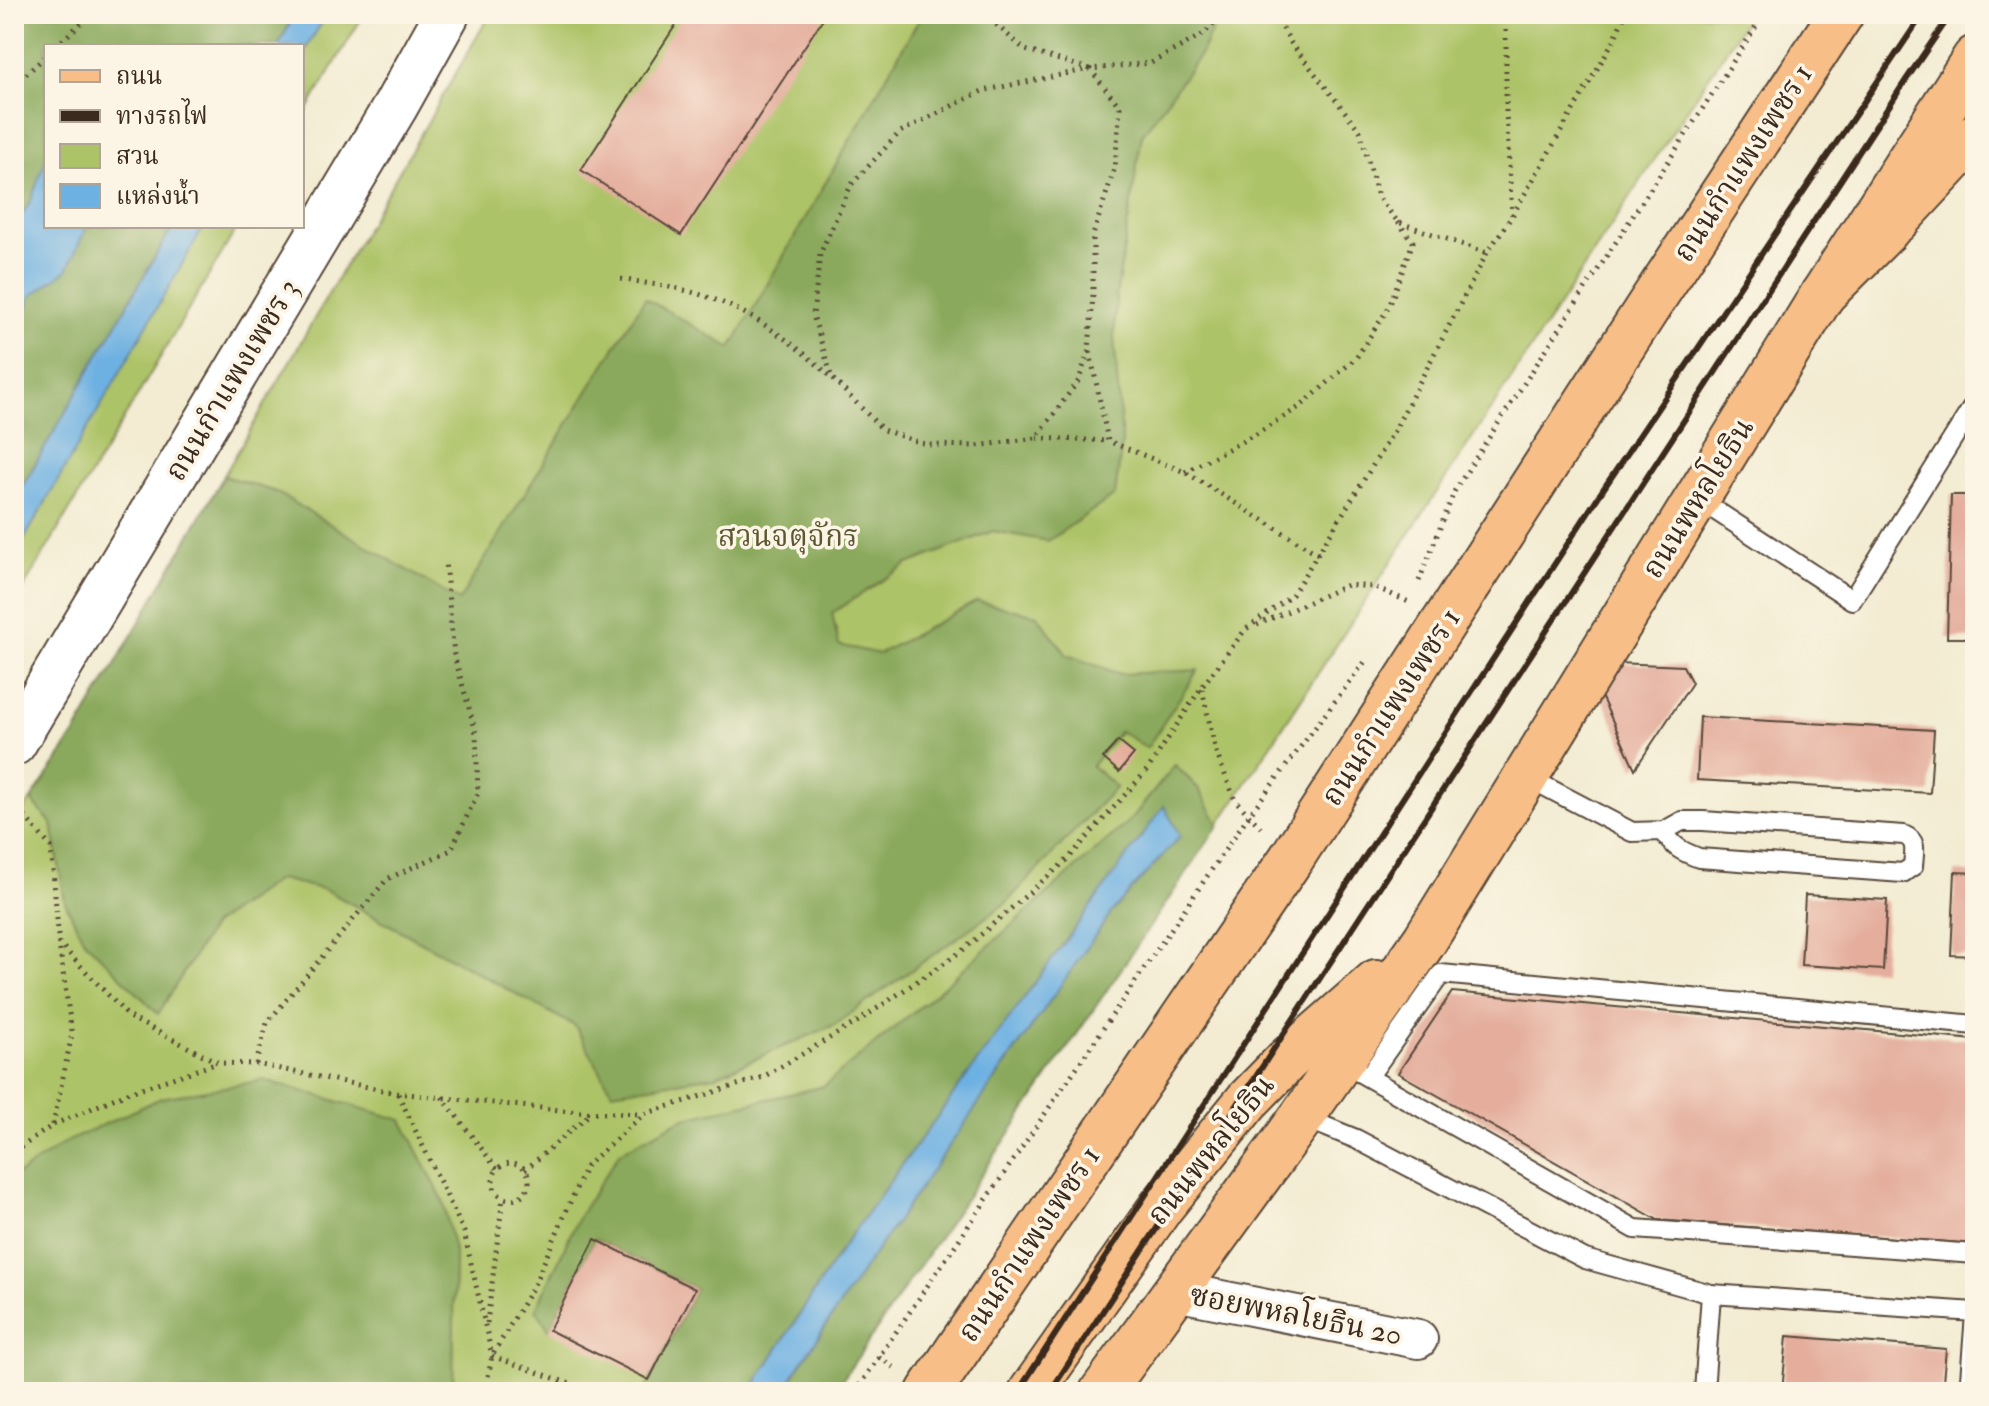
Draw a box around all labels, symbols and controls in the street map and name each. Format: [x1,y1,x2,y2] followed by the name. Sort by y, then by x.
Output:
[44,44,304,228] legend
[1665,57,1821,269] street label: ถนนกำแพงเพชร 1
[116,61,162,92] text: ถนน
[116,98,208,132] text: ทางรถไฟ
[116,141,159,172] text: สวน
[116,178,200,212] text: แหล่งน้ำ
[157,272,307,488] street label: ถนนกำแพงเพชร 3
[1631,409,1762,585] street label: ถนนพหลโยธิน
[718,518,858,555] park label: สวนจตุจักร
[1313,601,1469,813] street label: ถนนกำแพงเพชร 1
[1137,1066,1283,1233] street label: ถนนพหลโยธิน
[950,1139,1108,1349] street label: ถนนกำแพงเพชร 1
[1187,1273,1406,1354] street label: ซอยพหลโยธิน 20

